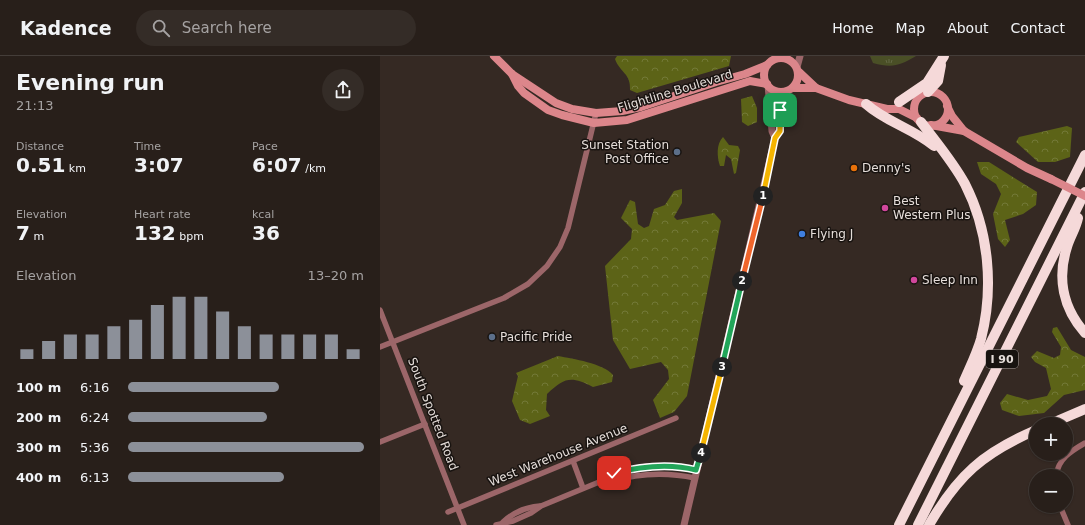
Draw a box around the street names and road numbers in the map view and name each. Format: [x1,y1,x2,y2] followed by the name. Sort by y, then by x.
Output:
[616,67,734,115] street label: Flightline Boulevard
[986,350,1018,368] road number: I 90
[405,356,461,472] street label: South Spotted Road
[487,421,629,489] street label: West Warehouse Avenue

